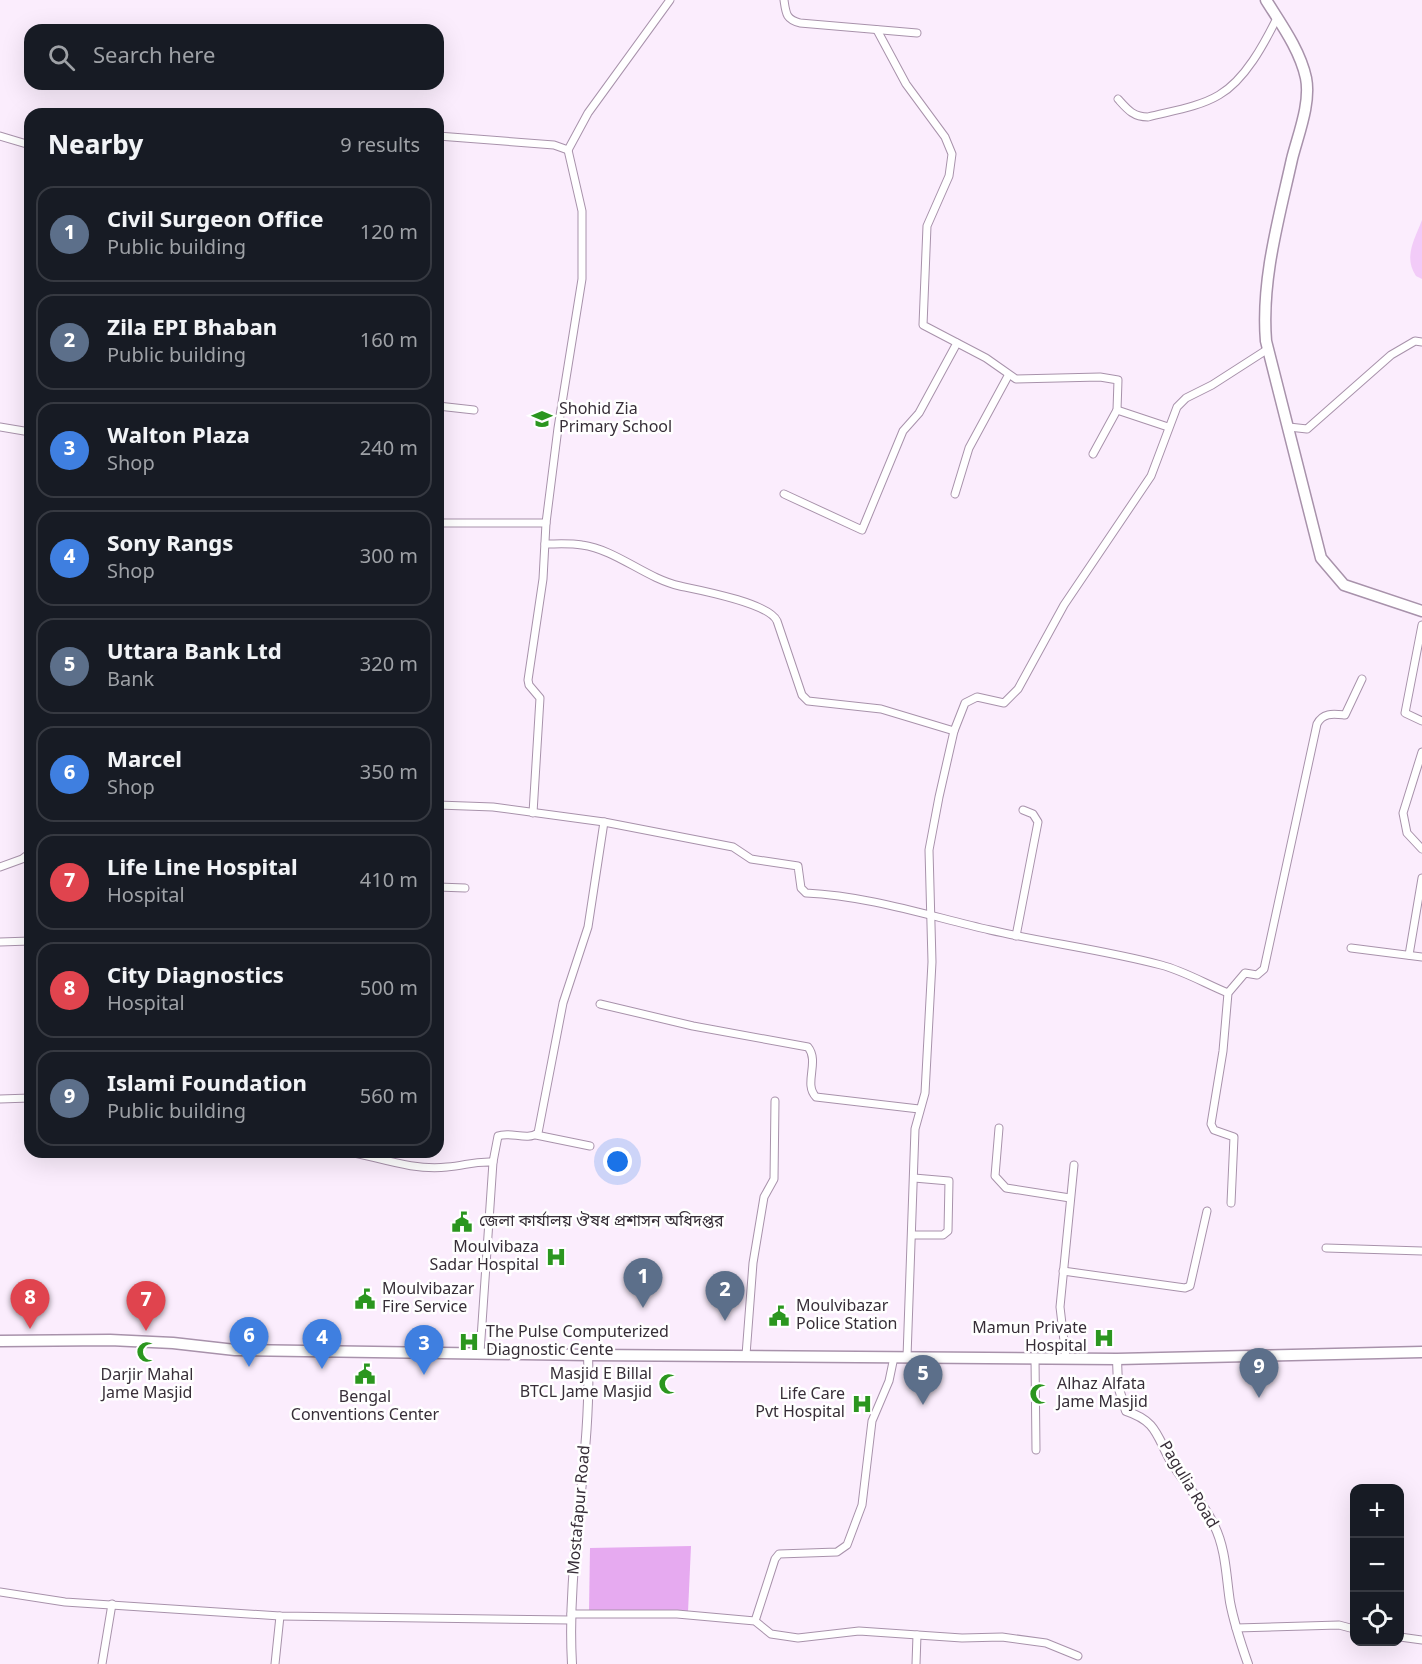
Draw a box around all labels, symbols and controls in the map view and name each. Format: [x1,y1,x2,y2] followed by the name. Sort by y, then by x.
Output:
[24,24,444,90] search box
[45,41,78,74] icon: search
[93,43,215,72] text: Search here
[48,130,143,165] text: Nearby
[340,134,420,160] text: 9 results
[107,207,323,236] text: Civil Surgeon Office
[64,221,75,247] text: 1
[360,221,418,247] text: 120 m
[107,236,246,262] text: Public building
[107,315,277,344] text: Zila EPI Bhaban
[64,329,75,355] text: 2
[360,329,418,355] text: 160 m
[107,344,246,370] text: Public building
[559,399,672,439] place label: Shohid Zia Primary School
[530,407,554,431] school or university icon: Shohid Zia Primary School
[107,423,250,452] text: Walton Plaza
[64,437,75,463] text: 3
[360,437,418,463] text: 240 m
[107,452,155,478] text: Shop
[107,531,233,560] text: Sony Rangs
[64,545,75,571] text: 4
[360,545,418,571] text: 300 m
[107,560,155,586] text: Shop
[107,639,282,668] text: Uttara Bank Ltd
[64,653,75,679] text: 5
[360,653,418,679] text: 320 m
[107,668,154,694] text: Bank
[107,747,182,776] text: Marcel
[64,761,75,787] text: 6
[360,761,418,787] text: 350 m
[107,776,155,802] text: Shop
[107,855,298,884] text: Life Line Hospital
[64,869,75,895] text: 7
[360,869,418,895] text: 410 m
[107,884,185,910] text: Hospital
[107,963,284,992] text: City Diagnostics
[64,977,75,1003] text: 8
[360,977,418,1003] text: 500 m
[107,992,185,1018] text: Hospital
[107,1071,307,1100] text: Islami Foundation
[64,1085,75,1111] text: 9
[360,1085,418,1111] text: 560 m
[107,1100,246,1126] text: Public building
[603,1147,632,1176] your location
[450,1210,474,1234] public building icon: জেলা কার্যালয় ঔষধ প্রশাসন অধিদপ্তর
[479,1211,724,1233] place label: জেলা কার্যালয় ঔষধ প্রশাসন অধিদপ্তর
[430,1237,539,1277] place label: Moulvibaza Sadar Hospital
[544,1245,568,1269] hospital icon: Moulvibaza Sadar Hospital
[624,1258,662,1308] pin: 1
[706,1272,744,1321] pin: 2
[382,1279,475,1319] place label: Moulvibazar Fire Service
[10,1280,50,1329] pin: 8
[126,1282,166,1331] pin: 7
[353,1287,377,1311] public building icon: Moulvibazar Fire Service
[796,1296,898,1336] place label: Moulvibazar Police Station
[767,1304,791,1328] public building icon: Moulvibazar Police Station
[230,1318,268,1367] pin: 6
[972,1318,1087,1358] place label: Mamun Private Hospital
[302,1320,342,1369] pin: 4
[486,1322,669,1362] place label: The Pulse Computerized Diagnostic Cente
[404,1326,444,1375] pin: 3
[1092,1326,1116,1350] hospital icon: Mamun Private Hospital
[457,1330,481,1354] hospital icon: The Pulse Computerized Diagnostic Cente
[135,1340,159,1364] mosque icon: Darjir Mahal Jame Masjid
[1240,1348,1278,1398] pin: 9
[904,1356,942,1405] pin: 5
[353,1362,377,1386] public building icon: Bengal Conventions Center
[520,1364,652,1404] place label: Masjid E Billal BTCL Jame Masjid
[100,1365,193,1405] place label: Darjir Mahal Jame Masjid
[657,1372,681,1396] mosque icon: Masjid E Billal BTCL Jame Masjid
[1055,1374,1148,1414] place label: Alhaz Alfata Jame Masjid
[1028,1382,1052,1406] mosque icon: Alhaz Alfata Jame Masjid
[755,1384,845,1424] place label: Life Care Pvt Hospital
[291,1387,440,1427] place label: Bengal Conventions Center
[850,1392,874,1416] hospital icon: Life Care Pvt Hospital
[1153,1437,1223,1533] street label: Pagulia Road
[563,1444,597,1576] street label: Mostafapur Road
[1350,1484,1404,1646] map controls
[1350,1484,1404,1538] button: +
[1350,1538,1404,1592] button: −
[1350,1592,1404,1646] button: locate

